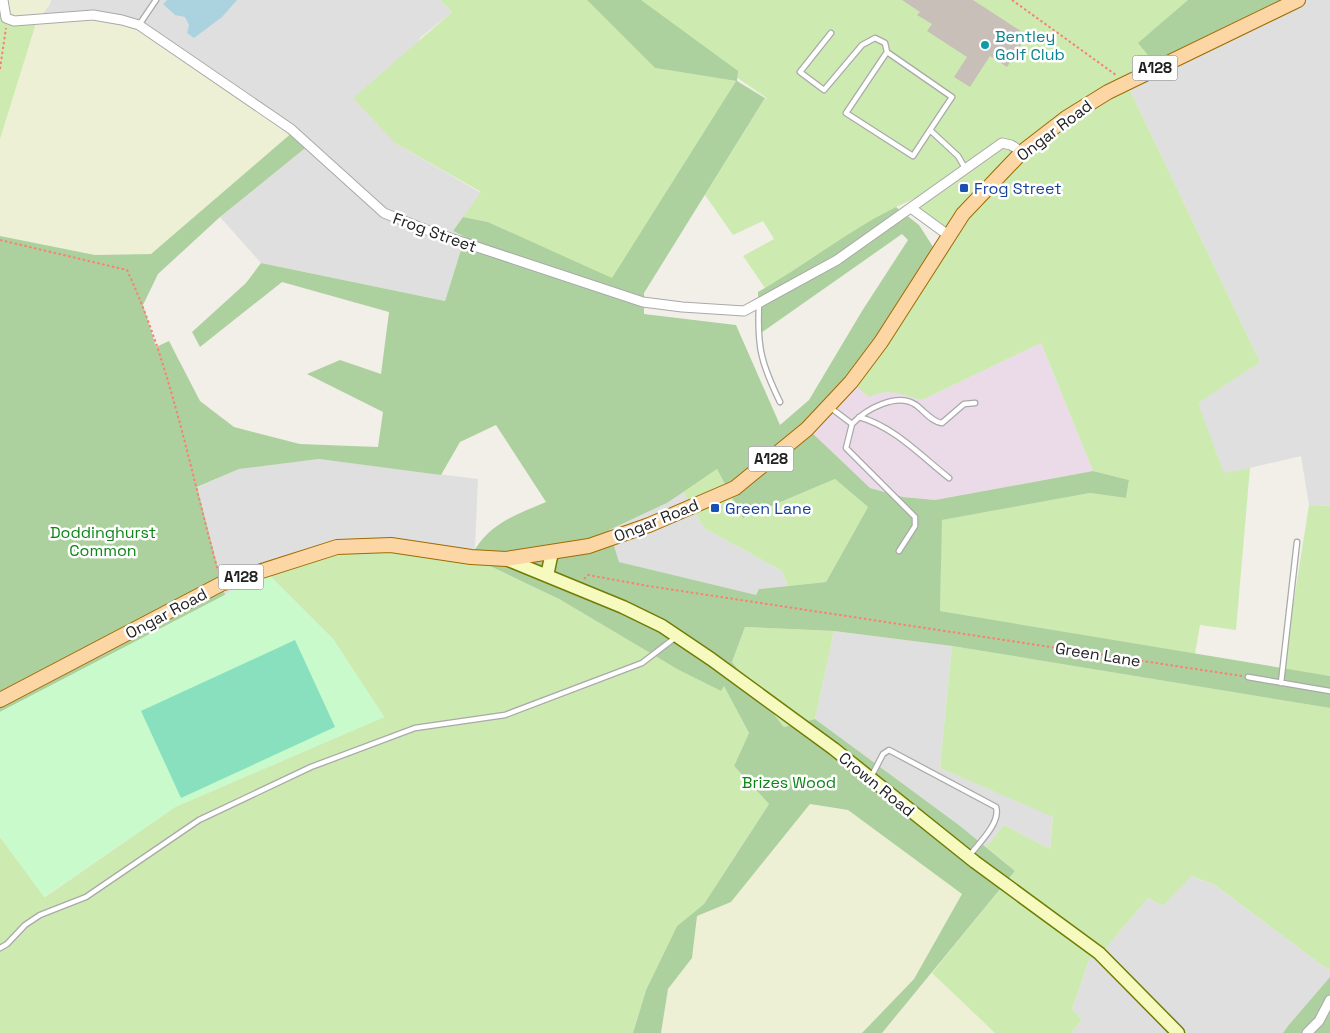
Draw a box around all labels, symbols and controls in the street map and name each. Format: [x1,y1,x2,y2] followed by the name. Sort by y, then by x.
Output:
[995,26,1065,65] place label: Bentley Golf Club
[979,39,991,51] marker: Bentley Golf Club
[1132,56,1178,80] road number: A128
[1012,95,1096,166] street label: Ongar Road
[974,178,1062,199] place label: Frog Street
[958,182,970,194] marker: Frog Street
[390,208,480,257] street label: Frog Street
[748,446,794,472] road number: A128
[611,494,702,547] street label: Ongar Road
[725,498,811,519] place label: Green Lane
[709,502,721,514] marker: Green Lane
[50,522,156,561] park label: Doddinghurst Common
[218,564,264,590] road number: A128
[122,583,211,644] street label: Ongar Road
[1054,637,1142,672] street label: Green Lane
[834,747,919,821] street label: Crown Road
[742,772,836,793] park label: Brizes Wood

